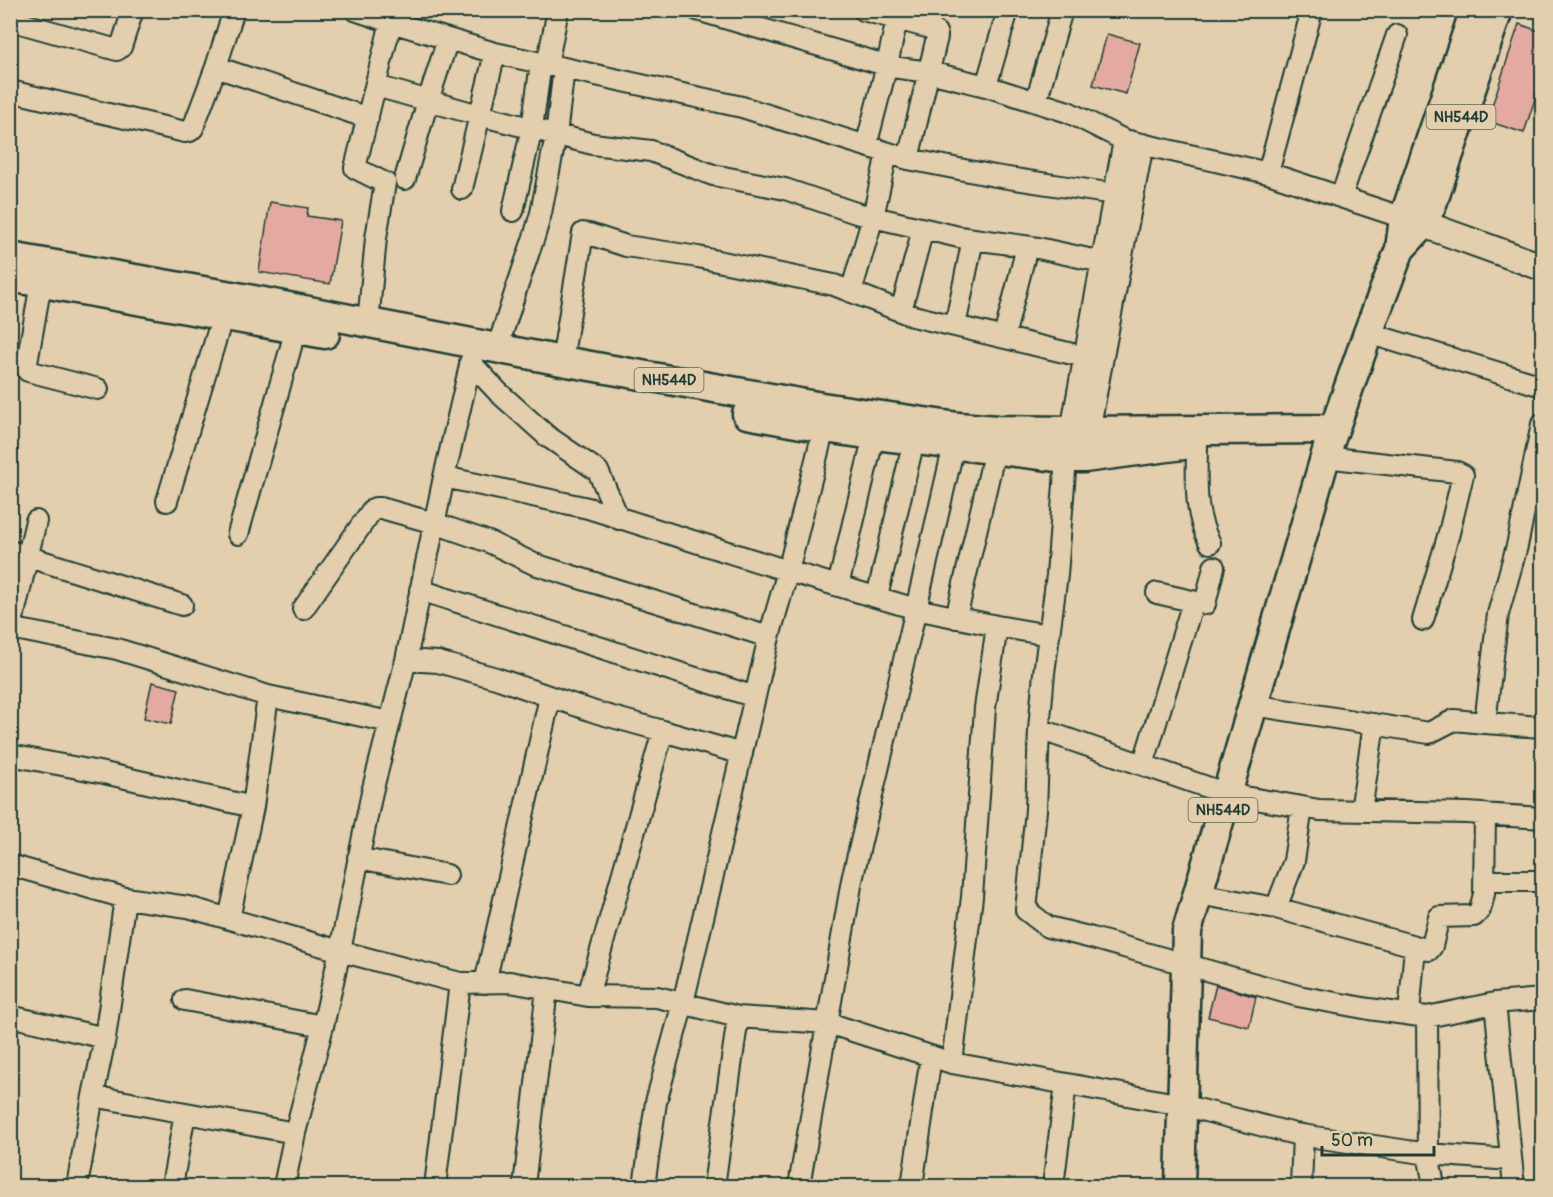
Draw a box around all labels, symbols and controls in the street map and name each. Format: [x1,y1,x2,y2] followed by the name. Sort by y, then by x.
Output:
[1426,105,1496,129] road number: NH544D
[634,368,704,392] road number: NH544D
[1188,798,1258,822] road number: NH544D
[1322,1119,1434,1157] scale bar
[1331,1129,1373,1152] text: 50 m

